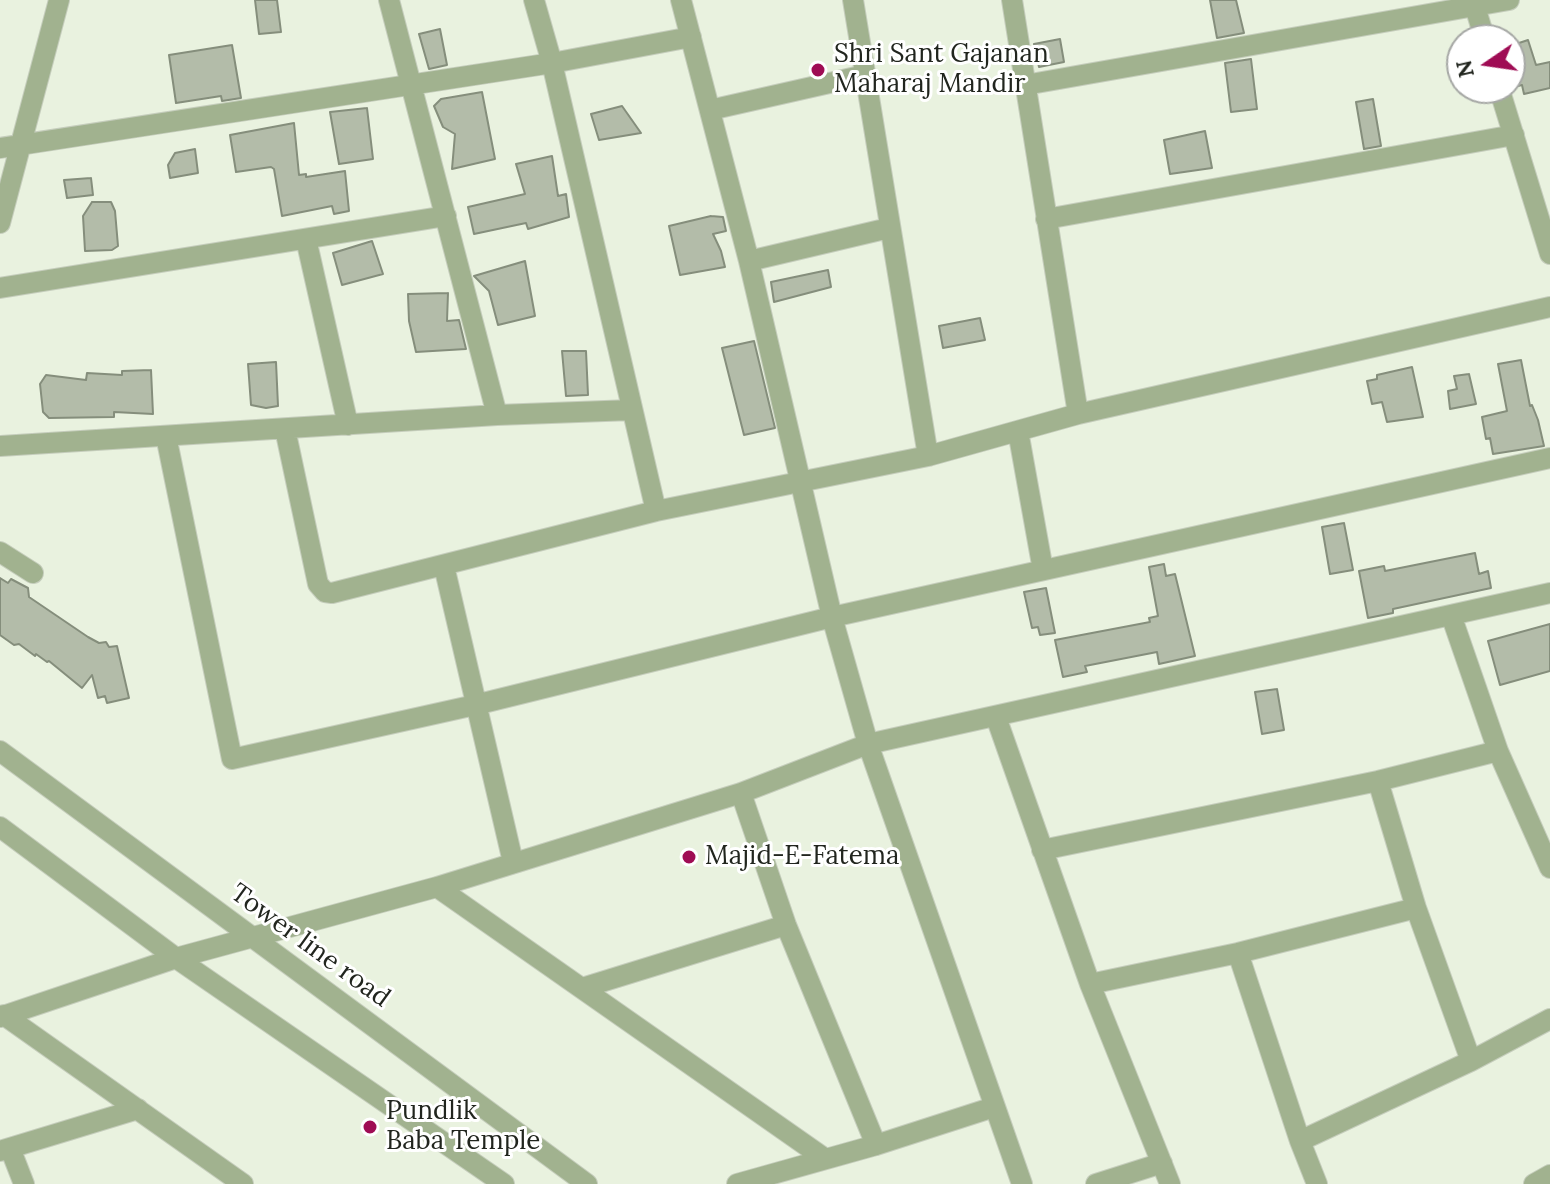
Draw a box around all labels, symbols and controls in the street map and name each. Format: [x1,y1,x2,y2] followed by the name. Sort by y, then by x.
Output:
[1446,24,1526,104] north arrow
[834,39,1049,100] place label: Shri Sant Gajanan Maharaj Mandir
[1449,58,1480,80] text: N
[809,61,827,79] marker: Shri Sant Gajanan Maharaj Mandir
[705,841,899,873] place label: Majid-E-Fatema
[680,848,698,866] marker: Majid-E-Fatema
[224,878,396,1014] street label: Tower line road
[386,1096,540,1158] place label: Pundlik Baba Temple
[361,1118,379,1136] marker: Pundlik Baba Temple

